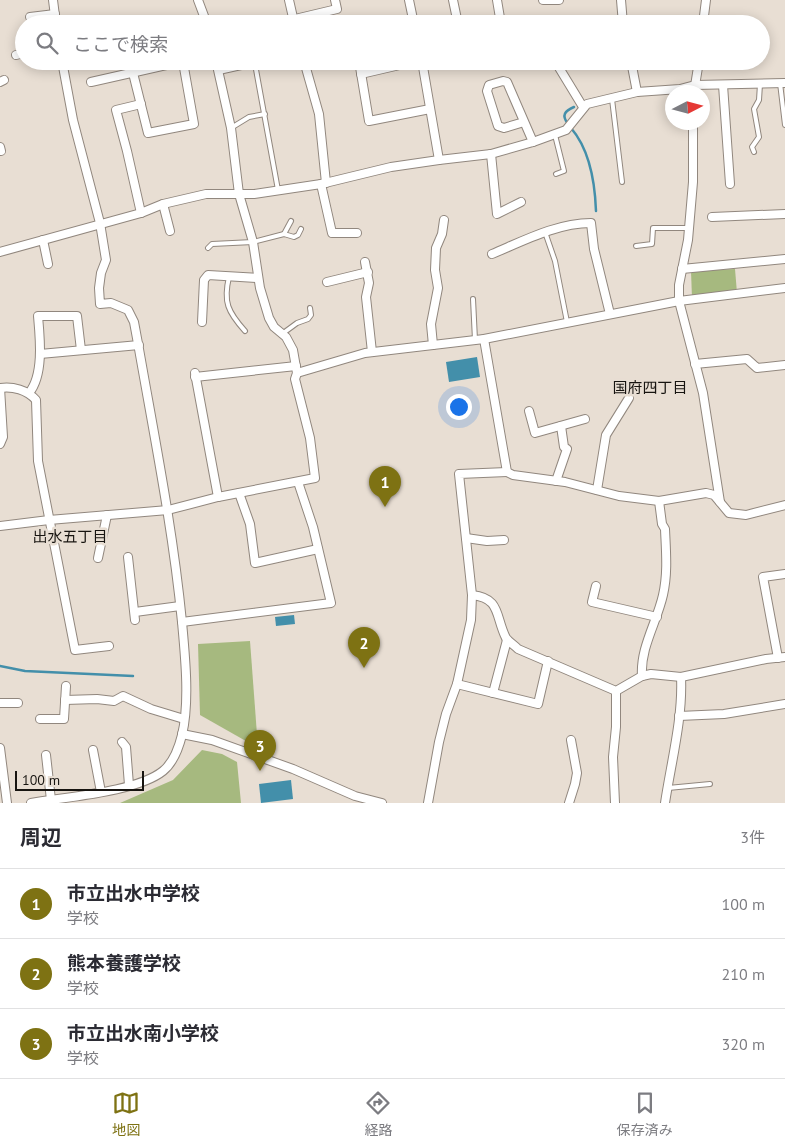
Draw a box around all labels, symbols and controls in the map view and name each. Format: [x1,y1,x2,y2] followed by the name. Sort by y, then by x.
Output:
[15,15,770,70] search box
[33,29,61,57] icon: search
[73,32,168,56] text: ここで検索
[665,85,710,130] north arrow
[612,378,688,397] district label: 国府四丁目
[446,394,472,420] your location
[369,466,401,507] pin: 1
[32,527,108,546] district label: 出水五丁目
[348,627,380,668] pin: 2
[244,730,276,771] pin: 3
[15,768,144,791] scale bar
[22,771,60,789] text: 100 m
[20,824,62,851] text: 周辺
[740,827,765,847] text: 3件
[67,881,200,905] text: 市立出水中学校
[31,894,41,914] text: 1
[722,894,765,914] text: 100 m
[67,908,99,928] text: 学校
[67,951,181,975] text: 熊本養護学校
[31,964,41,984] text: 2
[722,964,765,984] text: 210 m
[67,978,99,998] text: 学校
[67,1021,219,1045] text: 市立出水南小学校
[31,1034,41,1054] text: 3
[722,1034,765,1054] text: 320 m
[67,1048,99,1068] text: 学校
[112,1089,140,1139] tab: 地図
[364,1089,392,1139] tab: 経路
[617,1089,673,1139] tab: 保存済み

